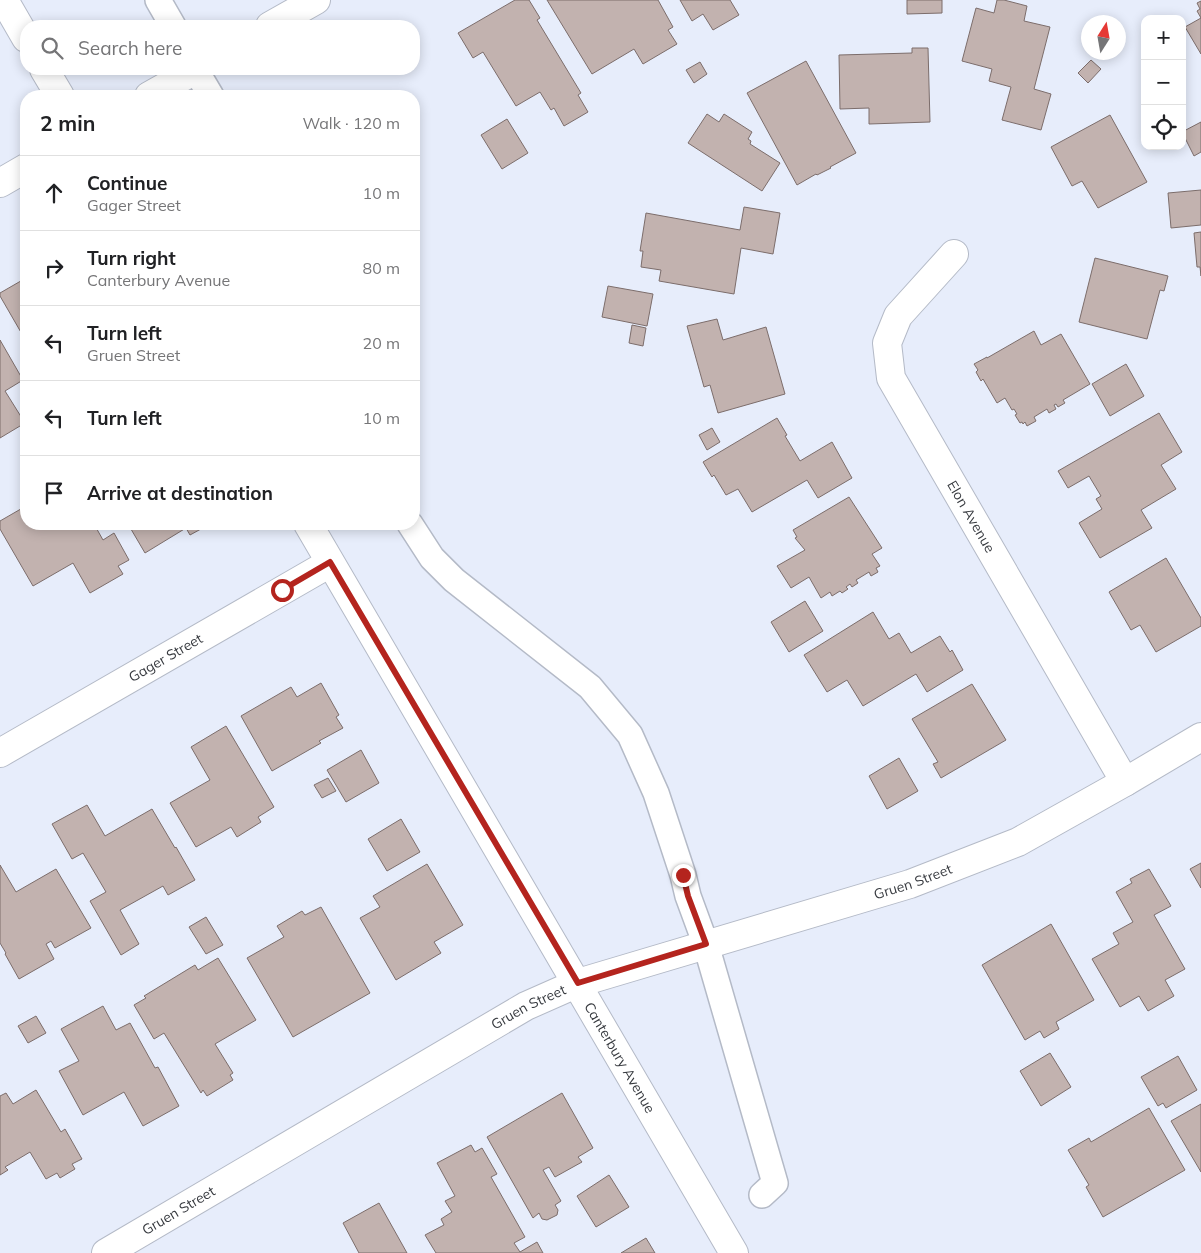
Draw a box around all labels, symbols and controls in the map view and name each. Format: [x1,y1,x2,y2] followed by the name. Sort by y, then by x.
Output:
[1081,15,1126,60] north arrow
[1141,15,1186,150] map controls
[1141,15,1186,60] button: +
[20,20,420,75] search box
[38,34,66,62] icon: search
[78,36,182,60] text: Search here
[1141,60,1186,105] button: −
[1141,105,1186,150] button: locate
[40,110,95,136] text: 2 min
[302,113,400,133] text: Walk · 120 m
[87,171,167,195] text: Continue
[40,179,68,207] icon: ahead
[363,183,400,203] text: 10 m
[87,195,181,215] text: Gager Street
[87,246,176,270] text: Turn right
[40,254,68,282] icon: right
[363,258,400,278] text: 80 m
[87,270,230,290] text: Canterbury Avenue
[87,321,162,345] text: Turn left
[40,329,68,357] icon: left
[363,333,400,353] text: 20 m
[87,345,180,365] text: Gruen Street
[40,404,68,432] icon: left
[87,406,162,430] text: Turn left
[363,408,400,428] text: 10 m
[943,477,999,556] street label: Elon Avenue
[40,479,68,507] icon: arrive
[87,481,273,505] text: Arrive at destination
[271,579,294,602] route start
[125,629,206,686] street label: Gager Street
[872,860,955,903] street label: Gruen Street
[672,864,695,887] route end
[488,981,569,1034] street label: Gruen Street
[580,999,659,1116] street label: Canterbury Avenue
[139,1182,218,1239] street label: Gruen Street

